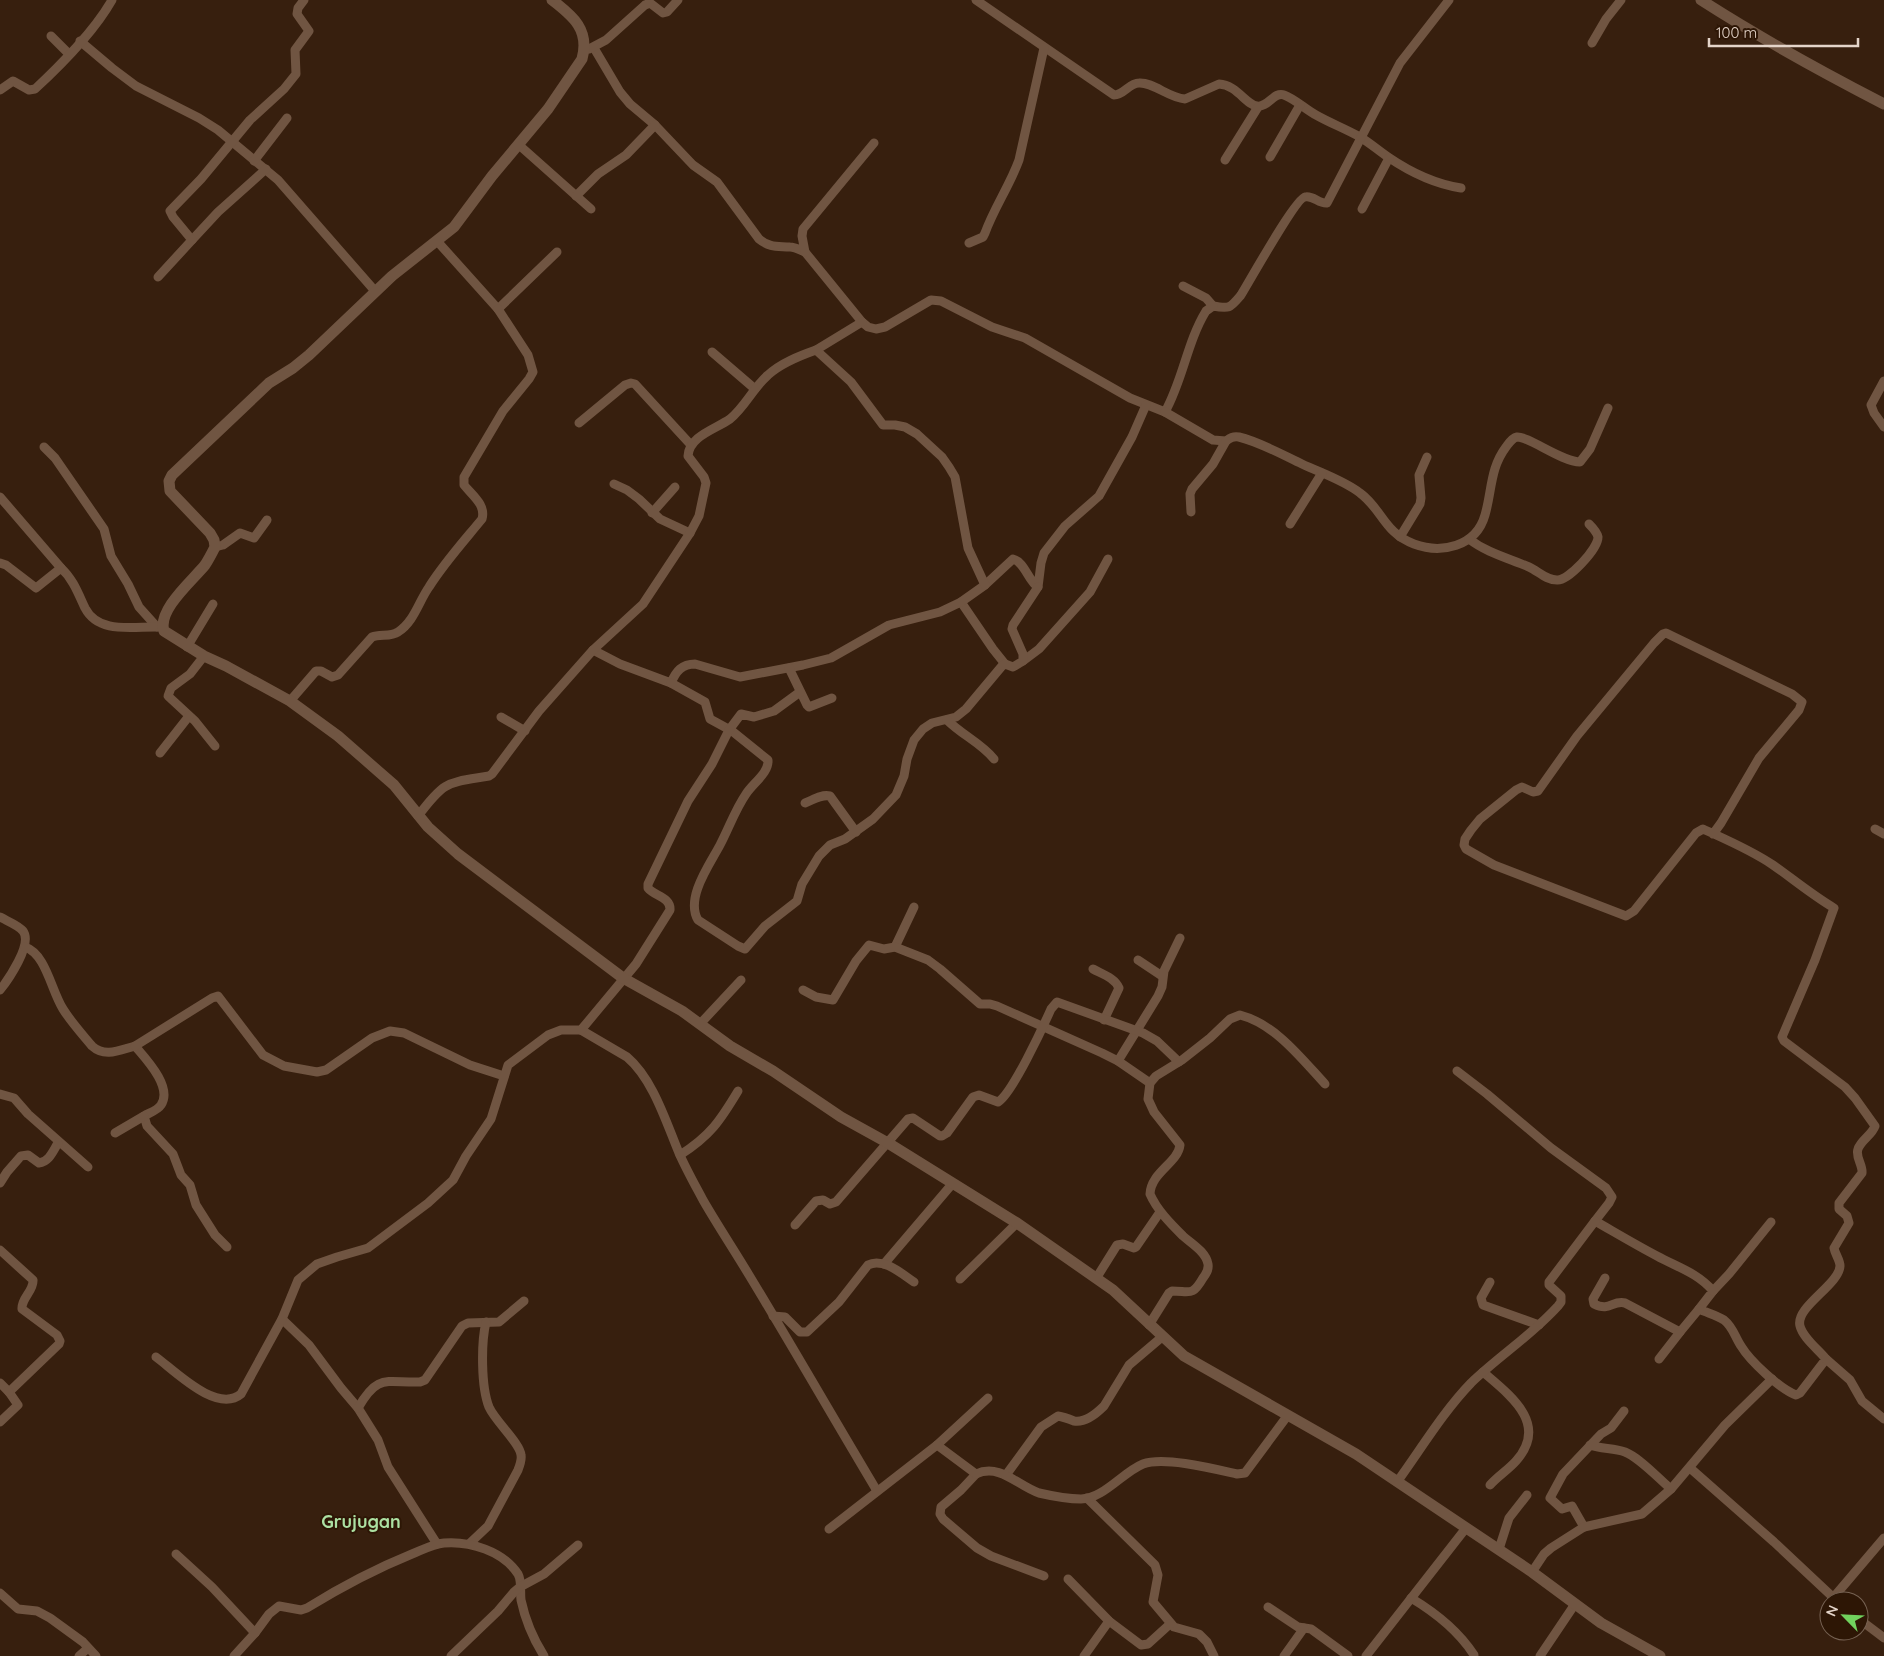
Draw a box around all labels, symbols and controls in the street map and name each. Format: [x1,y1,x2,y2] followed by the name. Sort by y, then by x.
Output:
[1709,15,1858,47] scale bar
[1716,23,1757,42] text: 100 m
[321,1510,401,1533] district label: Grujugan
[1819,1591,1869,1641] north arrow
[1822,1602,1842,1619] text: N

